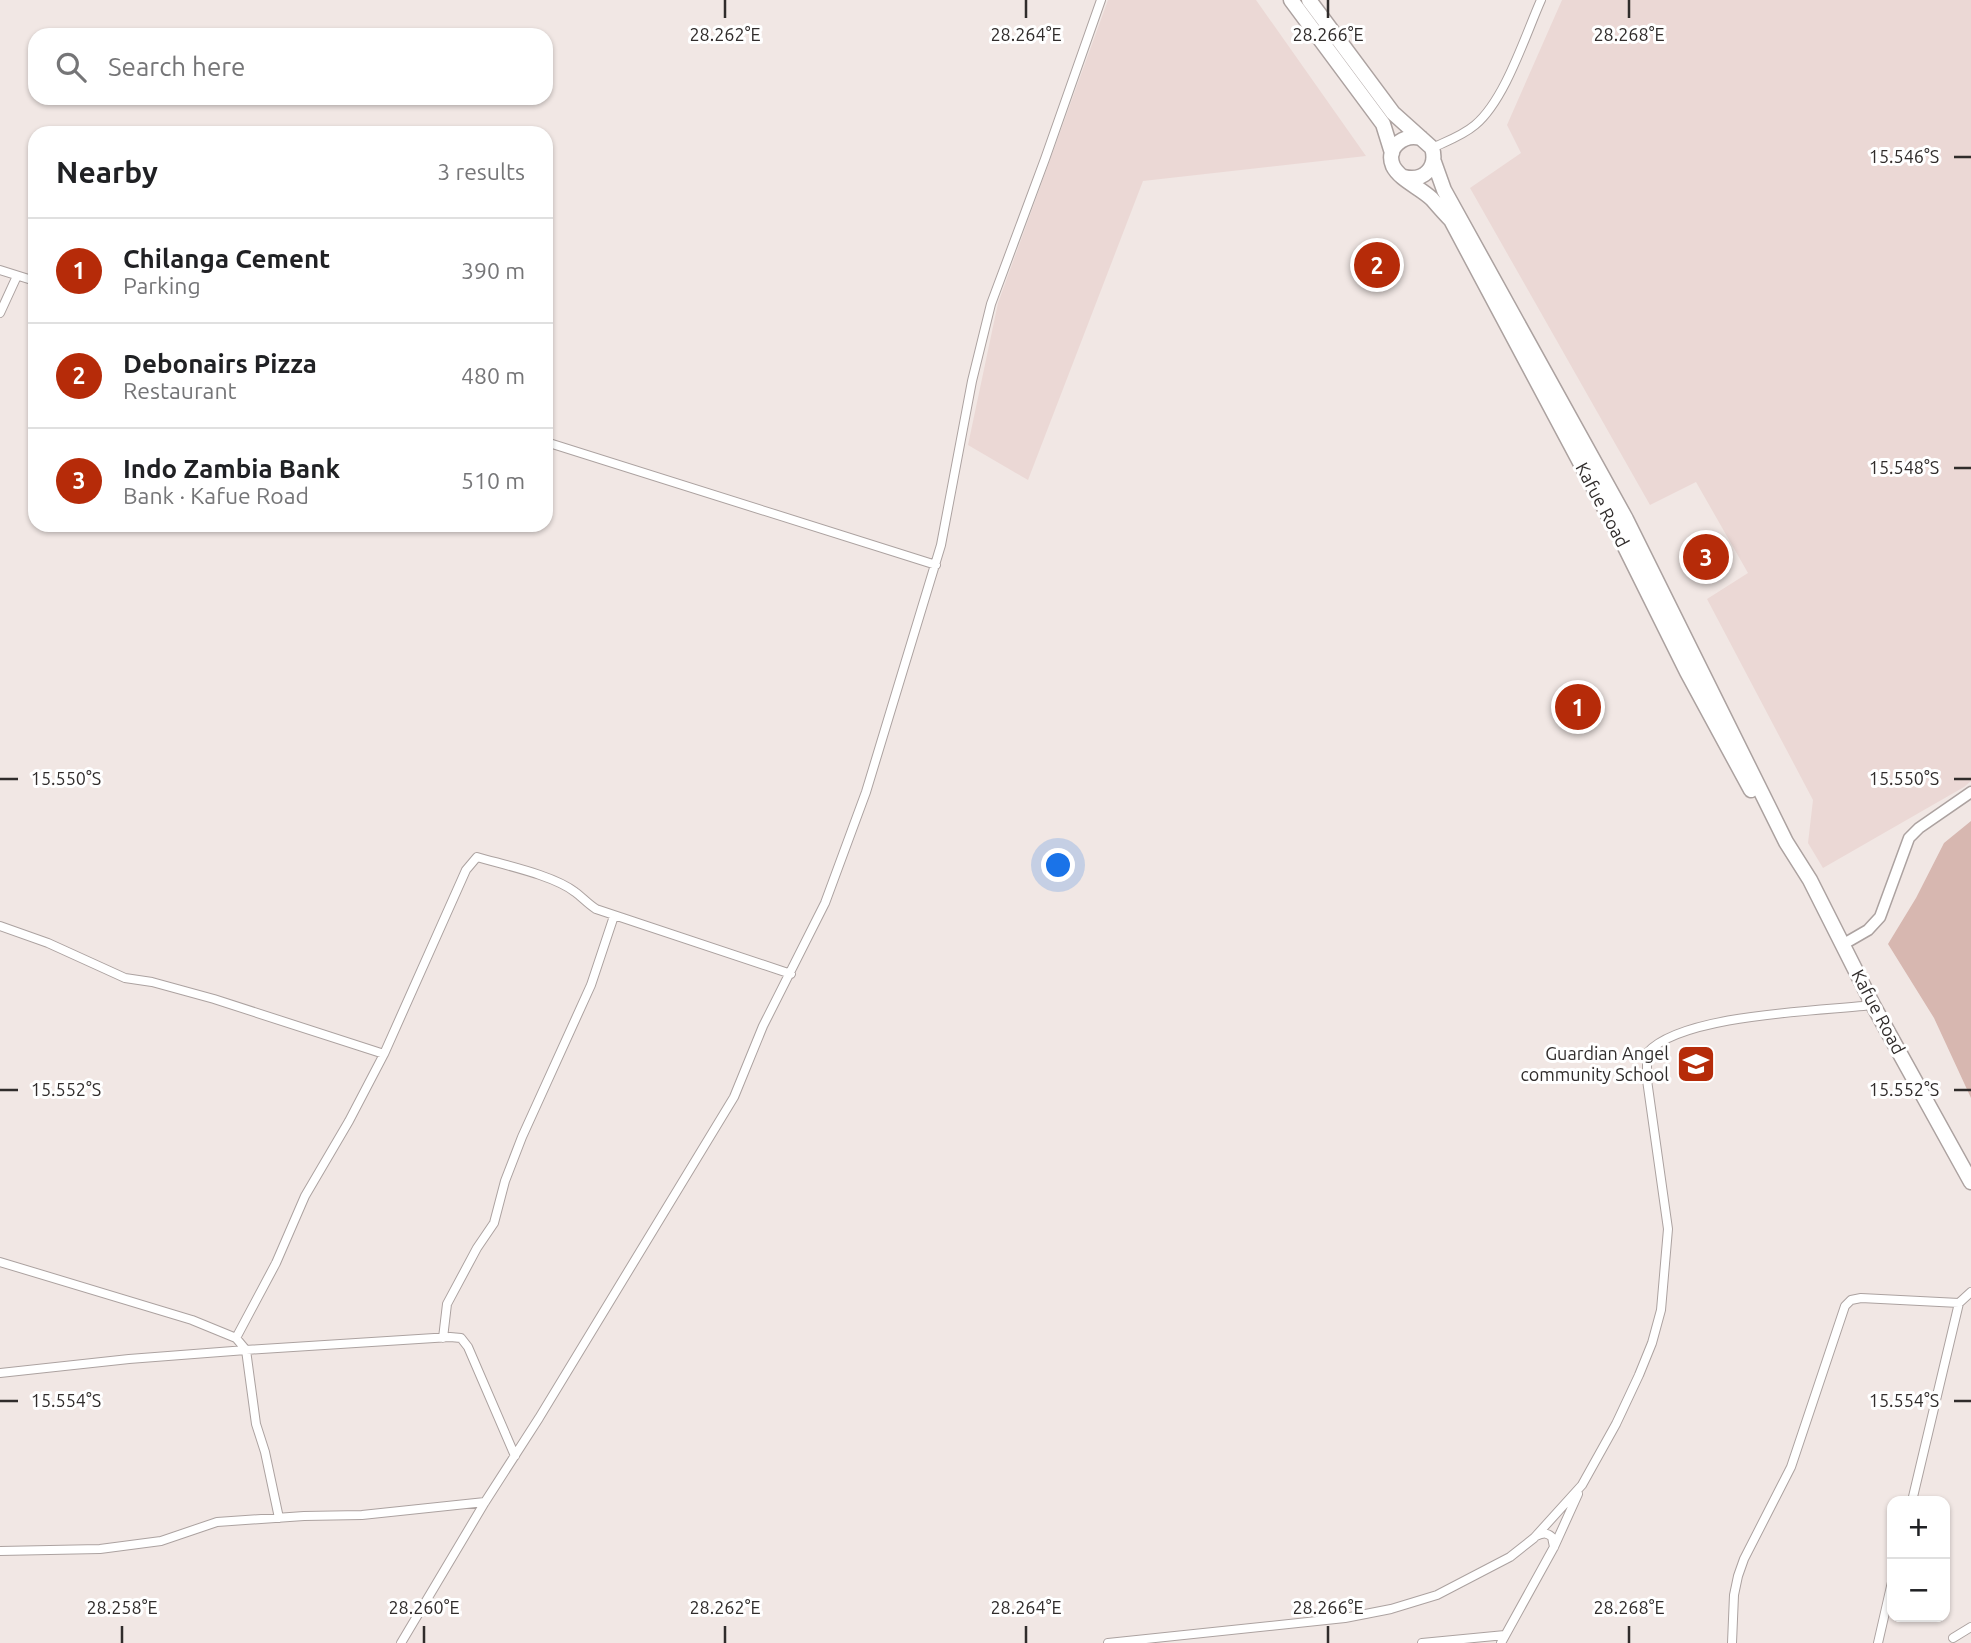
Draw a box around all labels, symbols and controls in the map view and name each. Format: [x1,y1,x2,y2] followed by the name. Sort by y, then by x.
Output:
[689,24,761,44] text: 28.262°E
[990,24,1062,44] text: 28.264°E
[1292,24,1364,44] text: 28.266°E
[1593,24,1665,44] text: 28.268°E
[28,28,553,105] search box
[52,48,90,86] icon: search
[108,52,245,81] text: Search here
[1869,146,1939,166] text: 15.546°S
[56,155,158,189] text: Nearby
[437,159,525,184] text: 3 results
[1354,239,1400,291] pin: 2
[123,244,330,273] text: Chilanga Cement
[73,258,85,283] text: 1
[461,258,525,283] text: 390 m
[123,273,201,298] text: Parking
[123,349,317,378] text: Debonairs Pizza
[73,363,85,388] text: 2
[461,363,525,388] text: 480 m
[123,378,237,403] text: Restaurant
[123,454,340,483] text: Indo Zambia Bank
[1869,457,1939,477] text: 15.548°S
[1572,459,1634,550] street label: Kafue Road
[73,468,85,493] text: 3
[461,468,525,493] text: 510 m
[123,483,309,508] text: Bank · Kafue Road
[1683,531,1729,583] pin: 3
[1555,681,1601,733] pin: 1
[31,768,101,788] text: 15.550°S
[1869,768,1939,788] text: 15.550°S
[1041,848,1075,882] your location
[1848,966,1910,1057] street label: Kafue Road
[1520,1043,1669,1084] place label: Guardian Angel community School
[1675,1043,1717,1085] school or university icon: Guardian Angel community School
[31,1079,101,1099] text: 15.552°S
[1869,1079,1939,1099] text: 15.552°S
[31,1390,101,1410] text: 15.554°S
[1869,1390,1939,1410] text: 15.554°S
[1887,1496,1950,1622] map controls
[1887,1496,1950,1559] button: +
[1887,1559,1950,1622] button: −
[86,1597,158,1617] text: 28.258°E
[388,1597,460,1617] text: 28.260°E
[689,1597,761,1617] text: 28.262°E
[990,1597,1062,1617] text: 28.264°E
[1292,1597,1364,1617] text: 28.266°E
[1593,1597,1665,1617] text: 28.268°E

